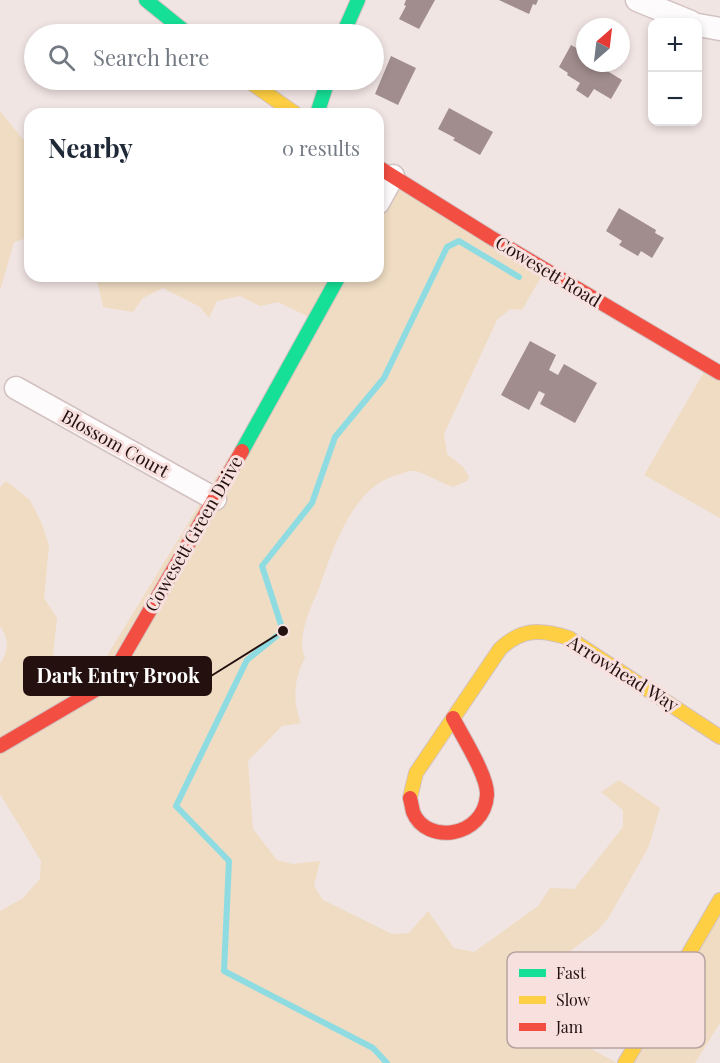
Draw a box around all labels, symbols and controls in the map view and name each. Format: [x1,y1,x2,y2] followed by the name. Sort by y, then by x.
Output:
[576,18,630,72] north arrow
[648,18,702,126] map controls
[648,18,702,72] button: +
[24,24,384,90] search box
[45,41,78,74] icon: search
[93,42,209,72] text: Search here
[648,72,702,126] button: −
[48,130,133,165] text: Nearby
[282,134,360,161] text: 0 results
[491,230,606,312] street label: Cowesett Road
[57,404,174,483] street label: Blossom Court
[139,451,248,616] street label: Cowesett Green Drive
[563,629,684,717] street label: Arrowhead Way
[24,657,211,695] callout: Dark Entry Brook
[36,661,200,688] text: Dark Entry Brook
[507,952,705,1048] legend
[556,962,586,983] text: Fast
[556,989,591,1010] text: Slow
[555,1016,583,1037] text: Jam

